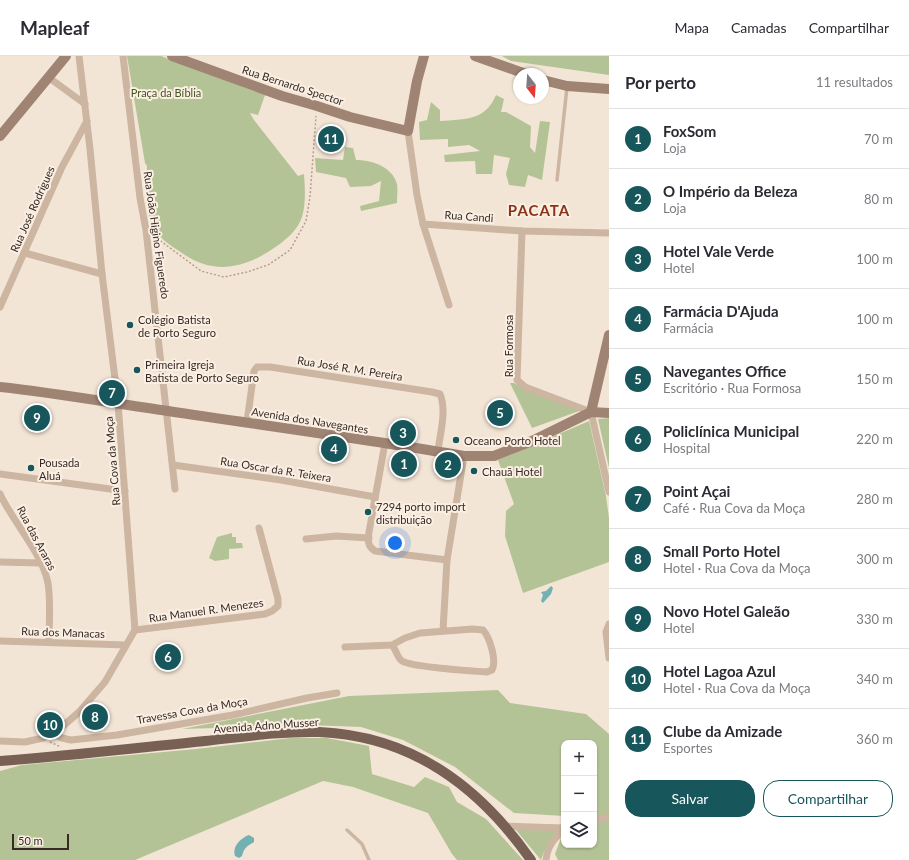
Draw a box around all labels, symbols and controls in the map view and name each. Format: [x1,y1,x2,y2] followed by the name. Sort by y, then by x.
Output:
[20,16,89,39] text: Mapleaf
[674,19,709,36] text: Mapa
[731,19,787,36] text: Camadas
[809,19,889,36] text: Compartilhar
[241,62,345,108] street label: Rua Bernardo Spector
[513,68,549,104] north arrow
[625,72,696,93] text: Por perto
[816,74,893,90] text: 11 resultados
[131,86,201,99] park label: Praça da Bíblia
[663,122,716,140] text: FoxSom
[318,124,344,154] pin: 11
[634,131,642,147] text: 1
[864,131,893,147] text: 70 m
[663,140,686,156] text: Loja
[7,164,57,254] street label: Rua José Rodrigues
[142,170,172,300] street label: Rua João Higino Figueredo
[663,182,798,200] text: O Império da Beleza
[634,191,642,207] text: 2
[864,191,893,207] text: 80 m
[663,200,686,216] text: Loja
[508,201,570,219] district label: PACATA
[444,208,494,224] street label: Rua Candi
[663,242,774,260] text: Hotel Vale Verde
[634,251,642,267] text: 3
[856,251,893,267] text: 100 m
[663,260,695,276] text: Hotel
[663,302,779,320] text: Farmácia D'Ajuda
[634,311,642,327] text: 4
[856,311,893,327] text: 100 m
[138,313,216,339] place label: Colégio Batista de Porto Seguro
[502,315,515,377] street label: Rua Formosa
[125,320,135,330] marker: Colégio Batista de Porto Seguro
[663,320,714,336] text: Farmácia
[296,353,404,383] street label: Rua José R. M. Pereira
[145,358,259,384] place label: Primeira Igreja Batista de Porto Seguro
[663,362,786,380] text: Navegantes Office
[132,365,142,375] marker: Primeira Igreja Batista de Porto Seguro
[634,371,642,387] text: 5
[856,371,893,387] text: 150 m
[99,378,125,408] pin: 7
[663,380,801,396] text: Escritório · Rua Formosa
[487,398,513,428] pin: 5
[24,403,50,433] pin: 9
[251,404,370,436] street label: Avenida dos Navegantes
[102,416,122,506] street label: Rua Cova da Moça
[390,418,416,448] pin: 3
[663,422,799,440] text: Policlínica Municipal
[634,431,642,447] text: 6
[856,431,893,447] text: 220 m
[321,434,347,464] pin: 4
[464,434,561,447] place label: Oceano Porto Hotel
[451,435,461,445] marker: Oceano Porto Hotel
[663,440,710,456] text: Hospital
[391,449,417,479] pin: 1
[435,450,461,480] pin: 2
[220,454,332,484] street label: Rua Oscar da R. Teixera
[39,456,80,482] place label: Pousada Aluá
[26,463,36,473] marker: Pousada Aluá
[482,465,542,478] place label: Chauã Hotel
[469,466,479,476] marker: Chauã Hotel
[663,482,730,500] text: Point Açai
[634,491,642,507] text: 7
[856,491,893,507] text: 280 m
[376,500,466,526] place label: 7294 porto import distribuição
[663,500,805,516] text: Café · Rua Cova da Moça
[15,504,59,573] street label: Rua das Araras
[363,507,373,517] marker: 7294 porto import distribuição
[385,533,405,553] your location
[663,542,780,560] text: Small Porto Hotel
[634,551,642,567] text: 8
[856,551,893,567] text: 300 m
[663,560,811,576] text: Hotel · Rua Cova da Moça
[148,595,264,624] street label: Rua Manuel R. Menezes
[663,602,790,620] text: Novo Hotel Galeão
[634,611,642,627] text: 9
[856,611,893,627] text: 330 m
[663,620,695,636] text: Hotel
[21,624,105,640] street label: Rua dos Manacas
[155,642,181,672] pin: 6
[663,662,776,680] text: Hotel Lagoa Azul
[630,671,646,687] text: 10
[856,671,893,687] text: 340 m
[663,680,811,696] text: Hotel · Rua Cova da Moça
[136,694,248,726] street label: Travessa Cova da Moça
[82,702,108,732] pin: 8
[37,710,63,740] pin: 10
[213,715,319,735] street label: Avenida Adno Musser
[663,722,782,740] text: Clube da Amizade
[630,731,646,747] text: 11
[856,731,893,747] text: 360 m
[561,740,597,848] map controls
[561,740,597,776] button: +
[663,740,713,756] text: Esportes
[561,776,597,812] button: −
[625,780,755,817] button: Salvar
[763,780,893,817] button: Compartilhar
[561,812,597,848] button: layers
[12,832,69,851] scale bar
[18,834,43,847] text: 50 m

